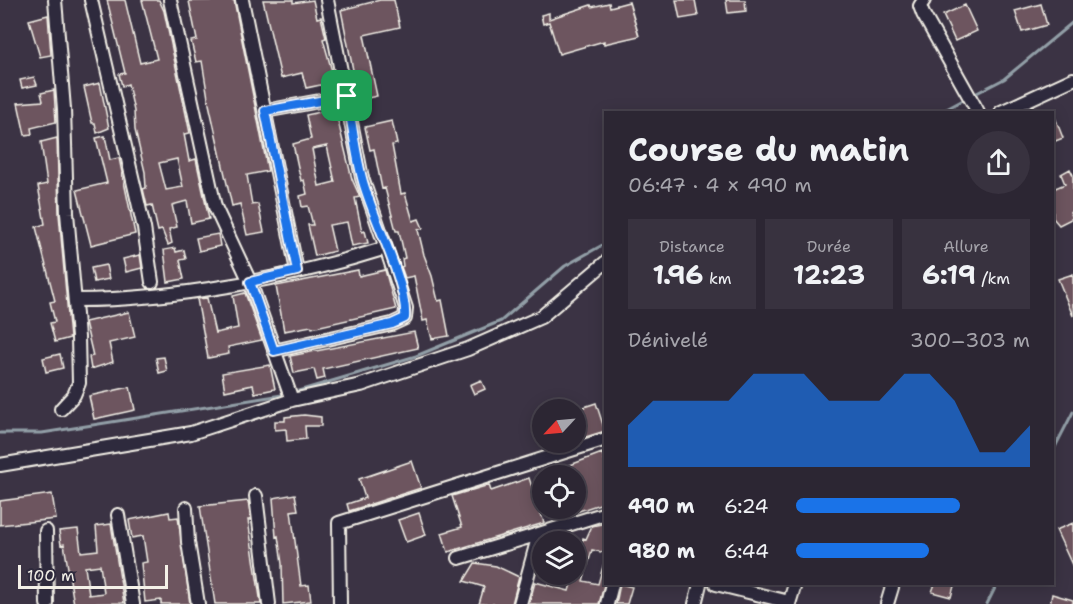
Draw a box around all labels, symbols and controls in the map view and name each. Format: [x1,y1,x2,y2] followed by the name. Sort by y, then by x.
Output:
[321,70,372,121] pin
[330,79,363,112] icon: arrive
[628,127,909,172] text: Course du matin
[967,131,1030,194] button: share
[628,172,812,198] text: 06:47 · 4 × 490 m
[659,236,725,257] text: Distance
[807,236,851,257] text: Durée
[943,236,989,257] text: Allure
[652,257,703,292] text: 1.96
[793,257,865,292] text: 12:23
[922,257,976,292] text: 6:19
[703,268,732,289] text: km
[976,268,1010,289] text: /km
[628,327,708,353] text: Dénivelé
[910,327,1030,353] text: 300–303 m
[532,399,586,453] north arrow
[532,399,586,585] map controls
[532,465,586,519] button: locate
[628,493,694,519] text: 490 m
[724,493,768,519] text: 6:24
[532,531,586,585] button: layers
[628,538,695,564] text: 980 m
[724,538,769,564] text: 6:44
[18,562,168,590] scale bar
[27,565,75,586] text: 100 m

